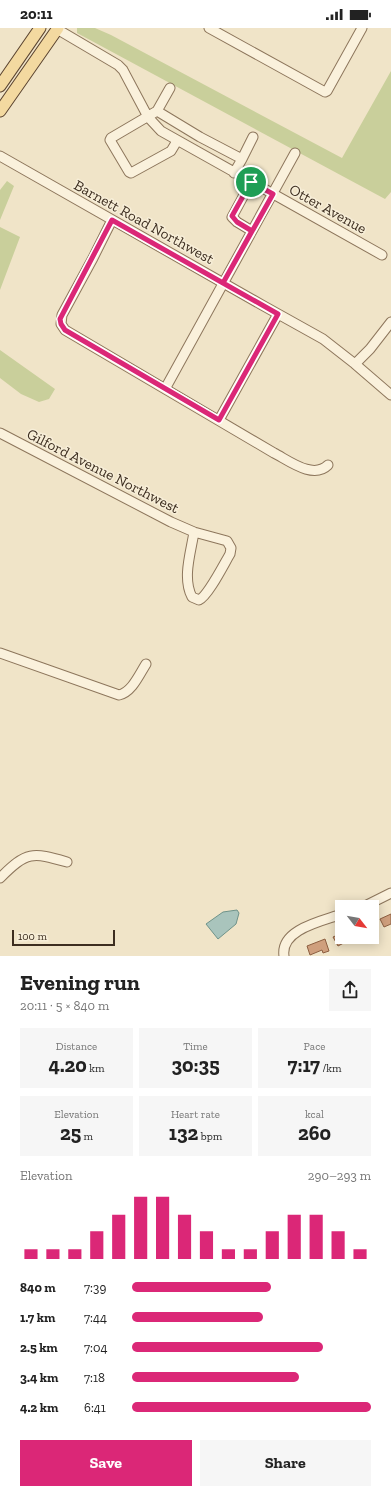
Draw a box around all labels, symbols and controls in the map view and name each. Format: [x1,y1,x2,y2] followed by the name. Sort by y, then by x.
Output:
[20,5,53,23] text: 20:11
[234,165,268,199] pin
[240,171,262,193] icon: arrive
[71,176,218,268] street label: Barnett Road Northwest
[286,180,370,238] street label: Otter Avenue
[24,425,182,517] street label: Gilford Avenue Northwest
[335,900,379,944] north arrow
[335,900,379,944] map controls
[12,928,115,947] scale bar
[18,930,47,943] text: 100 m
[20,969,140,996] text: Evening run
[329,969,371,1011] button: share
[20,998,109,1013] text: 20:11 · 5 × 840 m
[56,1040,97,1053] text: Distance
[183,1040,208,1053] text: Time
[304,1040,325,1053] text: Pace
[49,1053,87,1077] text: 4.20
[171,1053,220,1077] text: 30:35
[288,1053,320,1077] text: 7:17
[87,1062,104,1075] text: km
[320,1062,341,1075] text: /km
[54,1108,99,1121] text: Elevation
[171,1108,220,1121] text: Heart rate
[305,1108,324,1121] text: kcal
[60,1121,81,1145] text: 25
[169,1121,198,1145] text: 132
[298,1121,331,1145] text: 260
[81,1130,93,1143] text: m
[198,1130,222,1143] text: bpm
[20,1168,72,1183] text: Elevation
[308,1168,371,1183] text: 290–293 m
[20,1280,56,1295] text: 840 m
[84,1280,106,1295] text: 7:39
[20,1310,55,1325] text: 1.7 km
[84,1310,107,1325] text: 7:44
[20,1340,58,1355] text: 2.5 km
[84,1340,108,1355] text: 7:04
[20,1370,58,1385] text: 3.4 km
[84,1370,105,1385] text: 7:18
[20,1400,58,1415] text: 4.2 km
[84,1400,106,1415] text: 6:41
[20,1440,192,1486] button: Save
[200,1440,371,1486] button: Share

